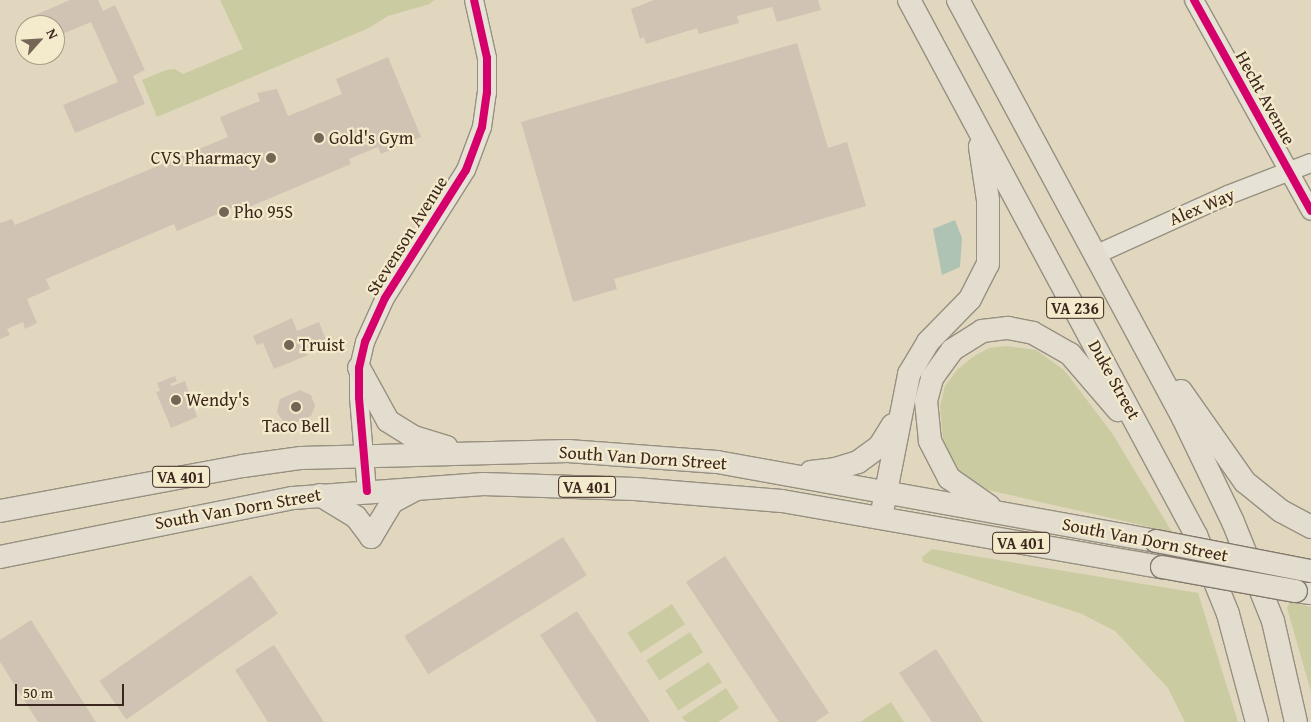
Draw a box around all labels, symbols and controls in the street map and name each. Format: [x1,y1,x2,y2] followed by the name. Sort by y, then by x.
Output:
[15,15,65,65] north arrow
[42,25,64,42] text: N
[1230,47,1300,149] street label: Hecht Avenue
[329,127,413,149] place label: Gold's Gym
[313,132,325,144] marker: Gold's Gym
[151,147,261,169] place label: CVS Pharmacy
[265,152,277,164] marker: CVS Pharmacy
[362,172,452,300] street label: Stevenson Avenue
[1166,184,1238,230] street label: Alex Way
[234,201,293,223] place label: Pho 95S
[218,206,230,218] marker: Pho 95S
[1045,294,1105,322] road number: VA 236
[299,334,345,356] place label: Truist
[1083,337,1145,423] street label: Duke Street
[283,339,295,351] marker: Truist
[186,389,250,411] place label: Wendy's
[170,394,182,406] marker: Wendy's
[290,401,302,413] marker: Taco Bell
[262,415,330,437] place label: Taco Bell
[558,441,728,475] street label: South Van Dorn Street
[151,464,211,491] road number: VA 401
[557,474,617,501] road number: VA 401
[153,484,323,534] street label: South Van Dorn Street
[1060,513,1230,567] street label: South Van Dorn Street
[991,530,1051,556] road number: VA 401
[18,674,126,706] scale bar
[23,682,53,703] text: 50 m

